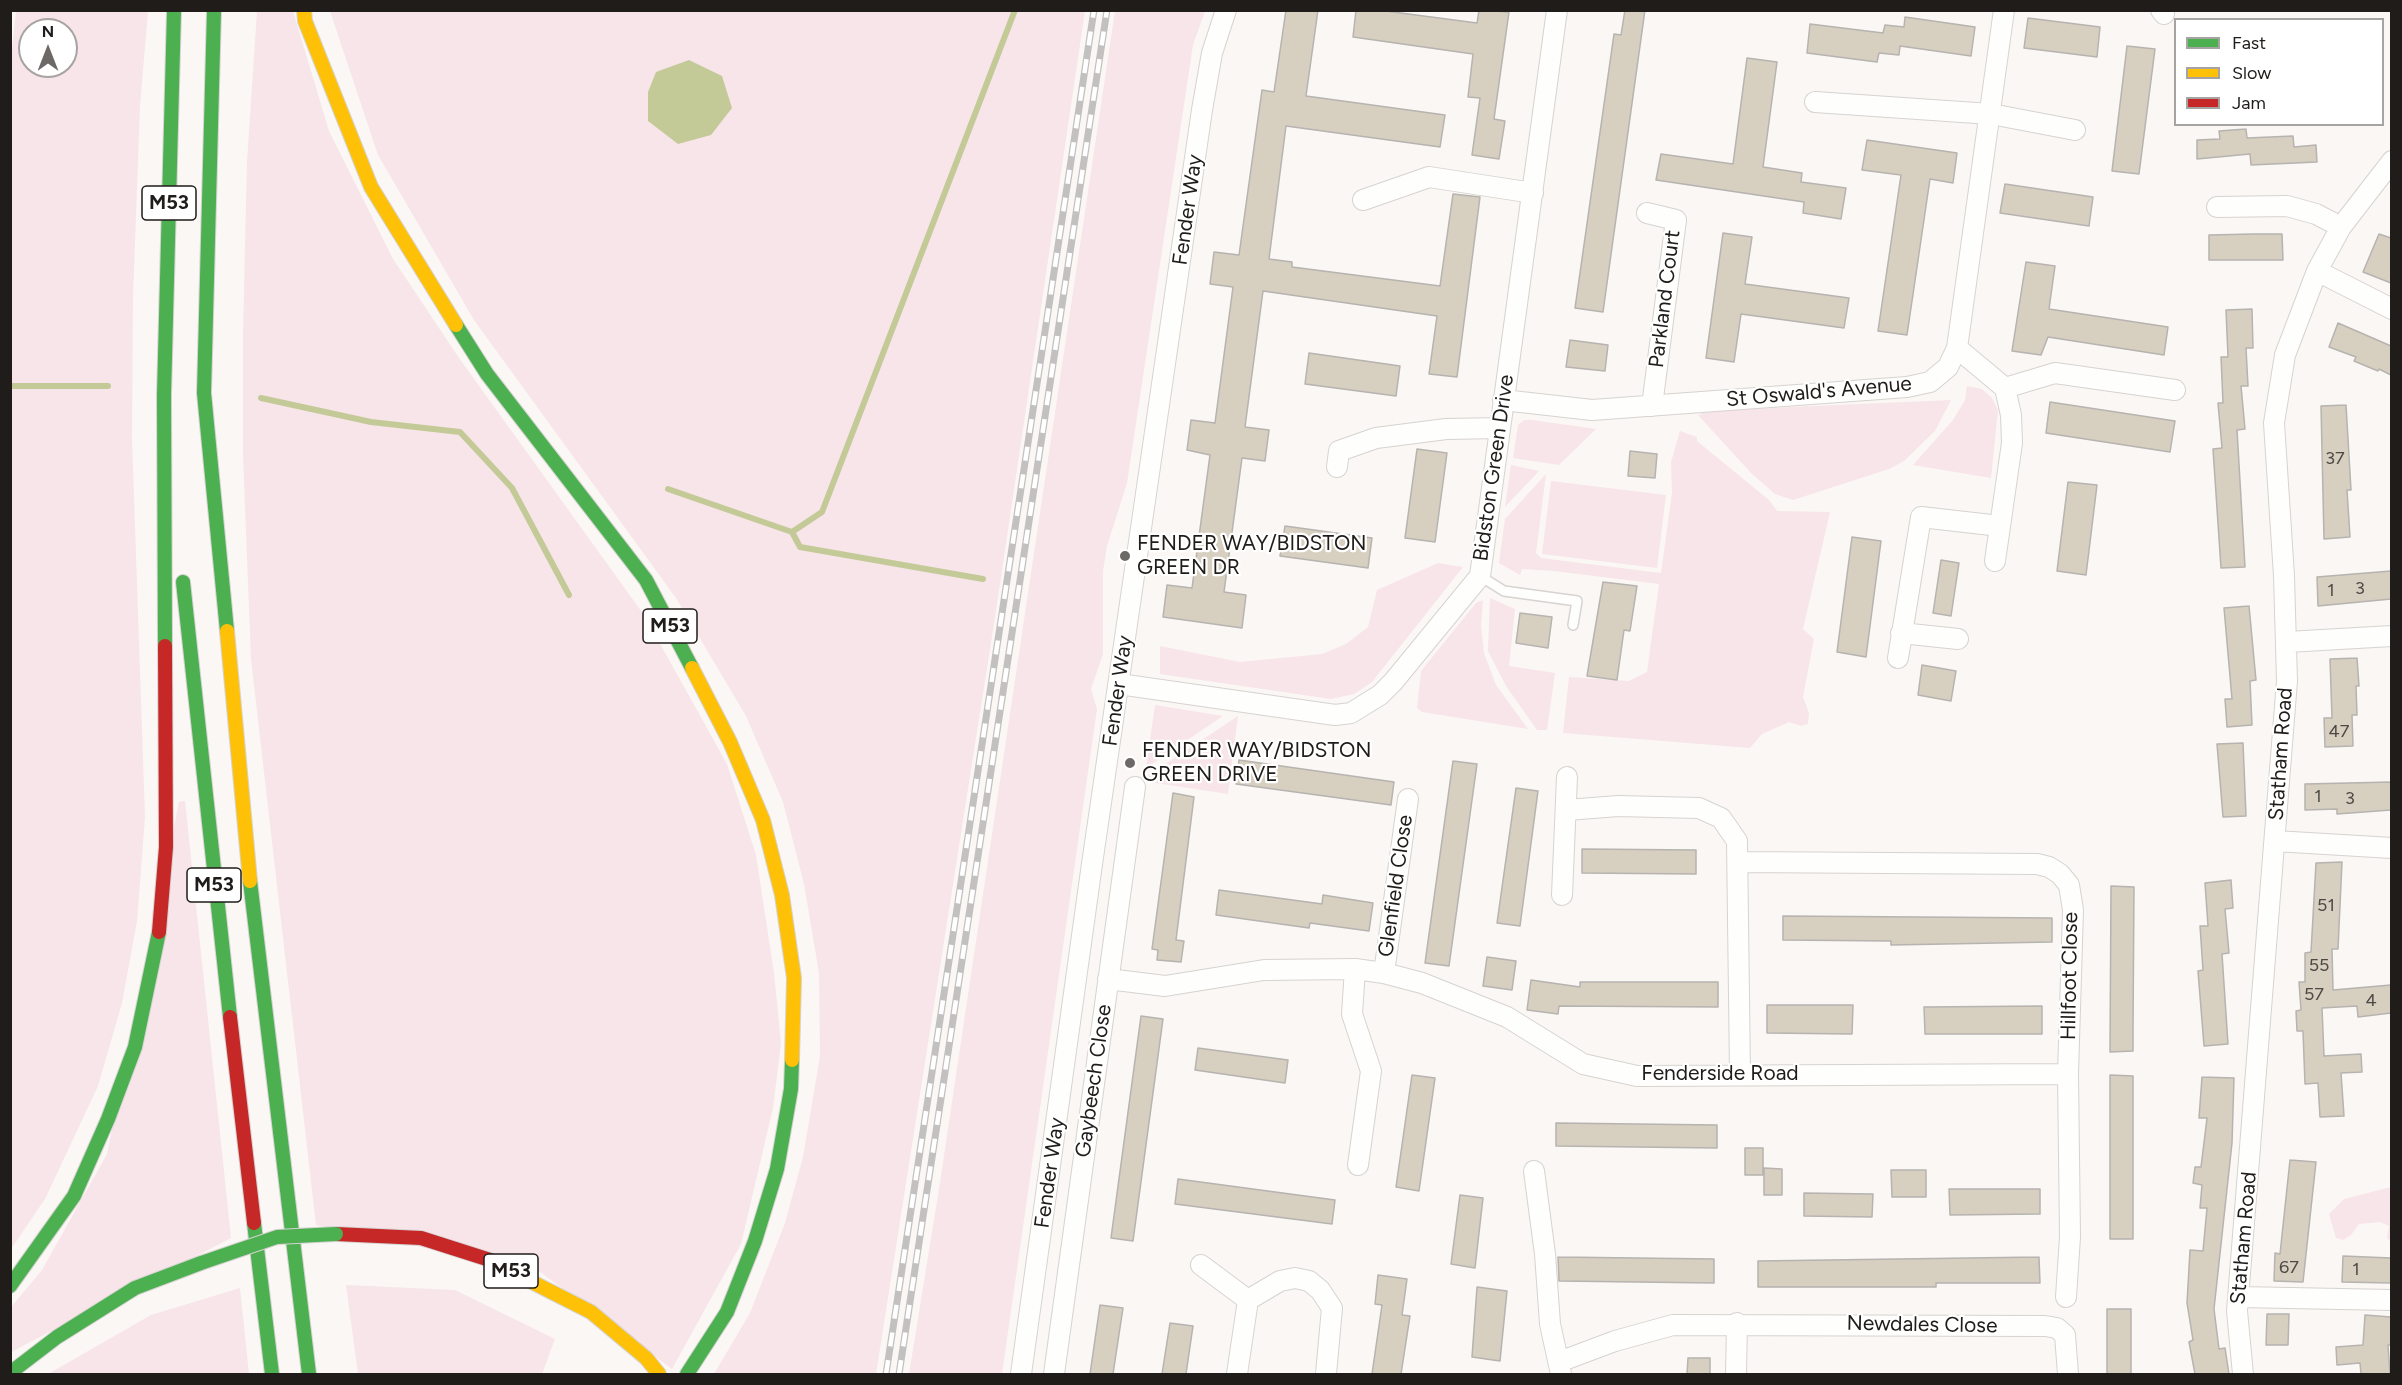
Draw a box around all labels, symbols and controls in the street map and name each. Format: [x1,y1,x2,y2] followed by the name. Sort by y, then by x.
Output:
[18,18,78,78] north arrow
[2174,18,2384,126] legend
[42,22,54,41] text: N
[2232,32,2266,54] text: Fast
[2232,62,2271,84] text: Slow
[2232,92,2266,114] text: Jam
[1168,153,1208,267] street label: Fender Way
[142,186,196,220] road number: M53
[1644,229,1686,369] street label: Parkland Court
[1725,371,1913,413] street label: St Oswald's Avenue
[1468,373,1520,563] street label: Bidston Green Drive
[2325,448,2345,470] house number: 37
[1137,531,1367,581] place label: FENDER WAY/BIDSTON GREEN DR
[1118,549,1132,563] marker: FENDER WAY/BIDSTON GREEN DR
[2355,578,2365,600] house number: 3
[2327,580,2335,602] house number: 1
[643,609,697,643] road number: M53
[1098,634,1138,748] street label: Fender Way
[2264,687,2298,821] street label: Statham Road
[2329,721,2349,743] house number: 47
[1142,738,1372,788] place label: FENDER WAY/BIDSTON GREEN DRIVE
[1123,756,1137,770] marker: FENDER WAY/BIDSTON GREEN DRIVE
[2314,786,2322,808] house number: 1
[2345,788,2355,810] house number: 3
[1374,813,1418,959] street label: Glenfield Close
[187,868,241,902] road number: M53
[2317,895,2335,917] house number: 51
[2056,912,2084,1040] street label: Hillfoot Close
[2309,955,2329,977] house number: 55
[2304,984,2324,1006] house number: 57
[2365,990,2377,1012] house number: 4
[1071,1003,1117,1159] street label: Gaybeech Close
[1641,1061,1799,1087] street label: Fenderside Road
[1030,1116,1070,1230] street label: Fender Way
[2226,1171,2262,1305] street label: Statham Road
[484,1254,538,1288] road number: M53
[2279,1257,2299,1279] house number: 67
[2352,1259,2360,1281] house number: 1
[1846,1311,1998,1339] street label: Newdales Close

